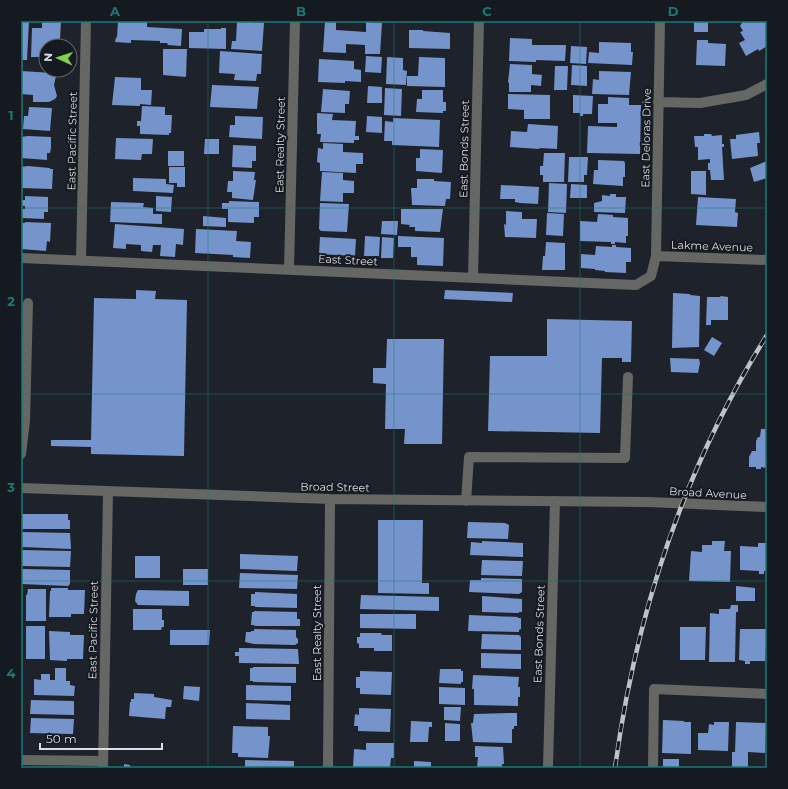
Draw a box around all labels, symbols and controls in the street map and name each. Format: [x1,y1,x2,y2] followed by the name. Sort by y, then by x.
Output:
[109,3,121,19] text: A
[296,3,306,19] text: B
[482,3,492,19] text: C
[668,3,679,19] text: D
[38,38,78,78] north arrow
[41,53,55,62] text: N
[638,88,654,188] street label: East Deloras Drive
[64,91,80,190] street label: East Pacific Street
[272,96,288,193] street label: East Realty Street
[456,99,472,198] street label: East Bonds Street
[8,107,14,123] text: 1
[671,238,754,254] street label: Lakme Avenue
[318,251,379,269] street label: East Street
[7,293,15,309] text: 2
[6,479,15,495] text: 3
[300,479,370,495] street label: Broad Street
[669,484,748,502] street label: Broad Avenue
[85,580,101,679] street label: East Pacific Street
[310,584,324,681] street label: East Realty Street
[530,584,548,683] street label: East Bonds Street
[7,665,16,681] text: 4
[40,725,162,751] scale bar
[46,731,77,746] text: 50 m

